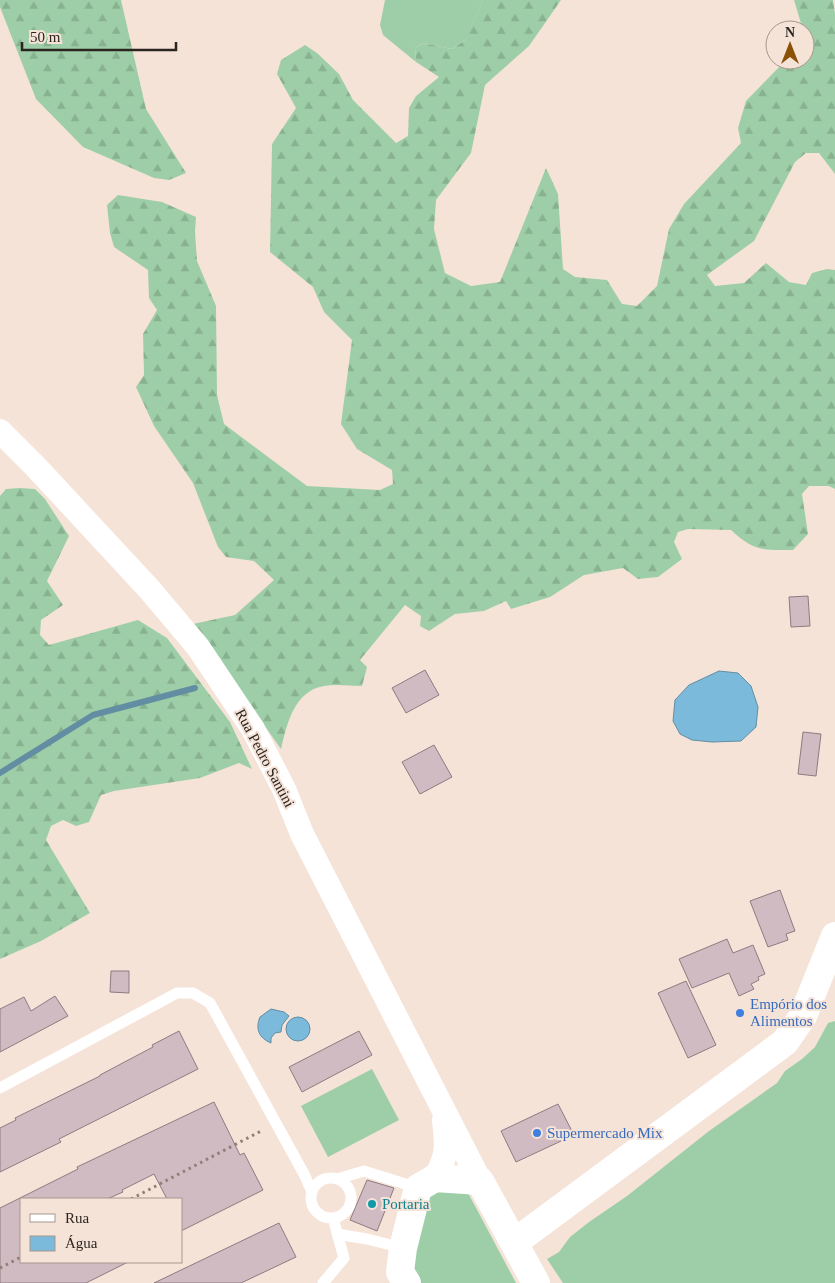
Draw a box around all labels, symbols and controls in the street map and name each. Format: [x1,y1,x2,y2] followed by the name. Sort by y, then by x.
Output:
[22,20,176,52] scale bar
[765,20,815,70] north arrow
[785,25,795,40] text: N
[30,29,61,45] text: 50 m
[232,706,298,810] street label: Rua Pedro Santini
[750,996,827,1029] place label: Empório dos Alimentos
[734,1007,746,1019] marker: Empório dos Alimentos
[547,1125,663,1141] place label: Supermercado Mix
[531,1127,543,1139] marker: Supermercado Mix
[382,1196,430,1212] place label: Portaria
[20,1198,182,1263] legend
[366,1198,378,1210] marker: Portaria
[65,1210,90,1226] text: Rua
[65,1235,98,1251] text: Água

